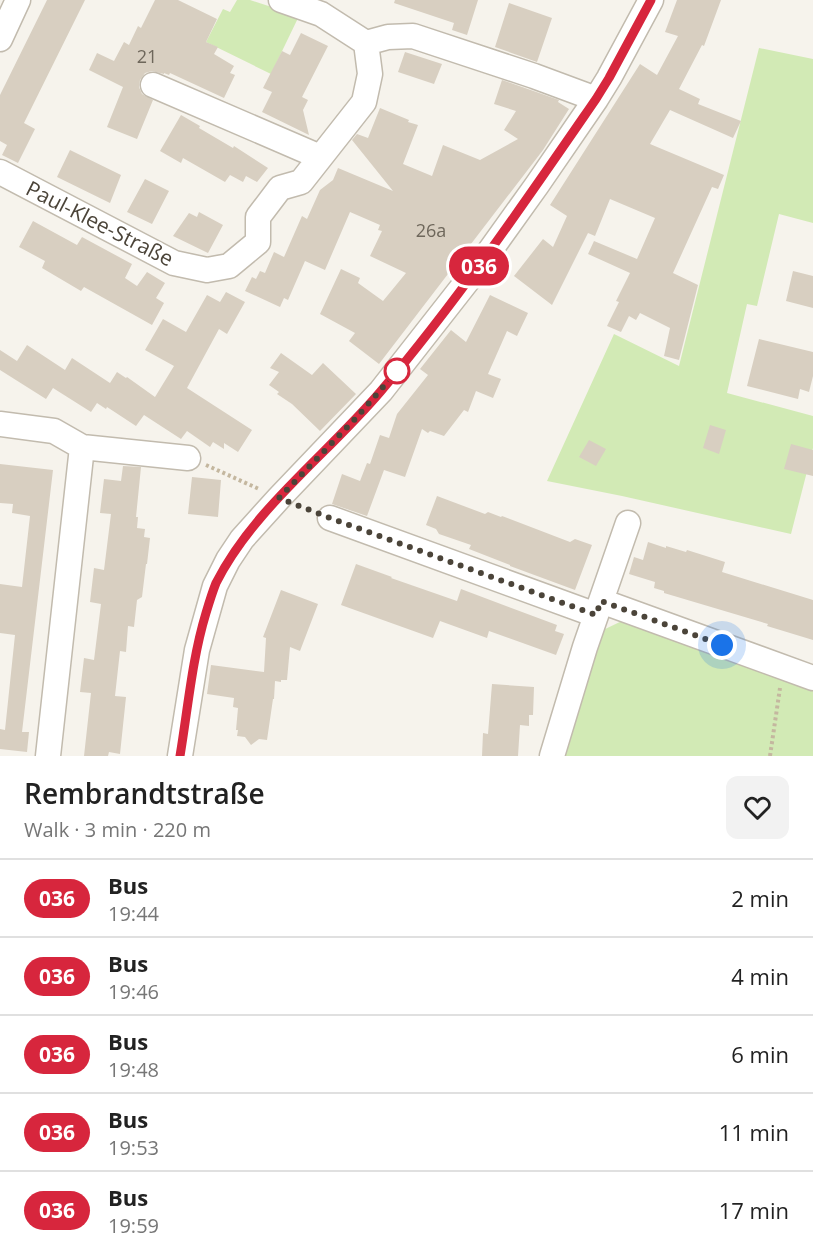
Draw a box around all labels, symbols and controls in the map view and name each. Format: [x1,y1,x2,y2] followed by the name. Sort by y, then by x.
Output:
[137,44,157,68] house number: 21
[22,174,178,272] street label: Paul-Klee-Straße
[416,218,446,242] house number: 26a
[444,246,514,286] line badge: 036
[461,252,497,280] text: 036
[384,358,410,384] unlabelled marker
[707,630,737,660] your location
[24,774,265,812] text: Rembrandtstraße
[726,776,789,839] button: heart
[24,816,211,843] text: Walk · 3 min · 220 m
[108,870,148,900] text: Bus
[731,883,789,913] text: 2 min
[39,884,75,912] text: 036
[108,900,159,927] text: 19:44
[108,948,148,978] text: Bus
[731,961,789,991] text: 4 min
[39,962,75,990] text: 036
[108,978,159,1005] text: 19:46
[108,1026,148,1056] text: Bus
[731,1039,789,1069] text: 6 min
[39,1040,75,1068] text: 036
[108,1056,159,1083] text: 19:48
[108,1104,148,1134] text: Bus
[719,1117,789,1147] text: 11 min
[39,1118,75,1146] text: 036
[108,1134,159,1161] text: 19:53
[108,1182,148,1212] text: Bus
[719,1195,789,1225] text: 17 min
[39,1196,75,1224] text: 036
[108,1212,159,1239] text: 19:59

